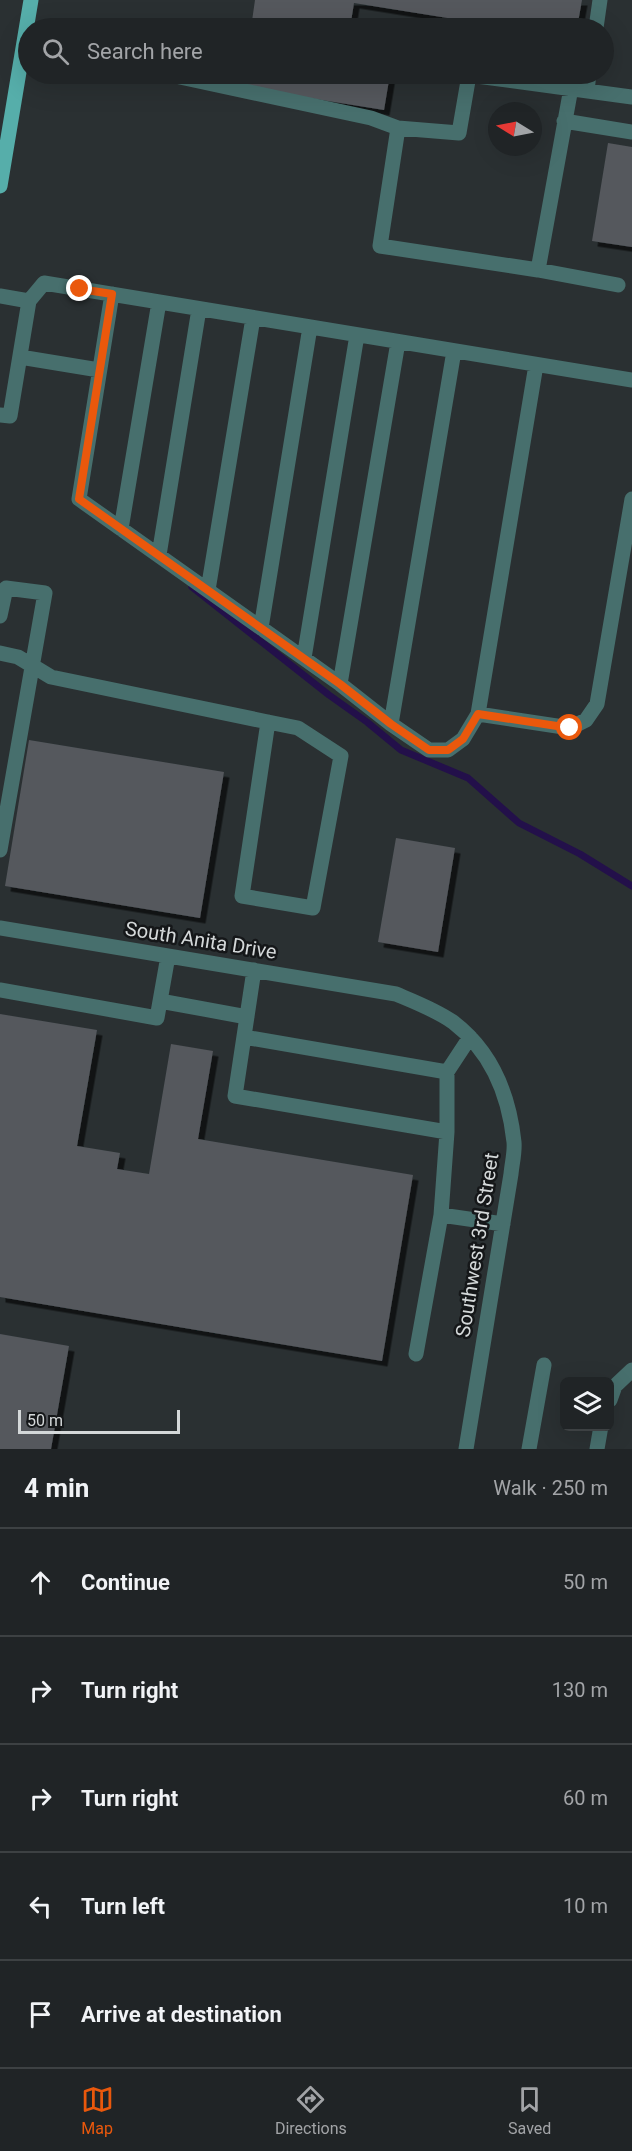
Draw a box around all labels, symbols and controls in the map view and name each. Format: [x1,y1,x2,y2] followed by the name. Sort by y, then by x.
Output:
[18,18,614,84] search box
[39,35,72,68] icon: search
[87,39,203,64] text: Search here
[488,102,542,156] north arrow
[66,275,92,301] route end
[556,714,582,740] route start
[124,916,278,964] street label: South Anita Drive
[451,1151,503,1339] street label: Southwest 3rd Street
[560,1377,614,1431] map controls
[560,1377,614,1431] button: layers
[18,1407,180,1434] scale bar
[27,1411,63,1430] text: 50 m
[24,1473,89,1503] text: 4 min
[493,1476,608,1500] text: Walk · 250 m
[24,1566,57,1599] icon: ahead
[81,1570,170,1595] text: Continue
[563,1570,608,1594] text: 50 m
[24,1674,57,1707] icon: right
[81,1678,178,1703] text: Turn right
[552,1678,608,1702] text: 130 m
[24,1782,57,1815] icon: right
[81,1786,178,1811] text: Turn right
[563,1786,608,1810] text: 60 m
[24,1890,57,1923] icon: left
[81,1894,165,1919] text: Turn left
[563,1894,608,1918] text: 10 m
[24,1998,57,2031] icon: arrive
[81,2002,282,2027] text: Arrive at destination
[81,2083,114,2138] tab: Map
[275,2083,347,2138] tab: Directions
[508,2083,551,2138] tab: Saved

